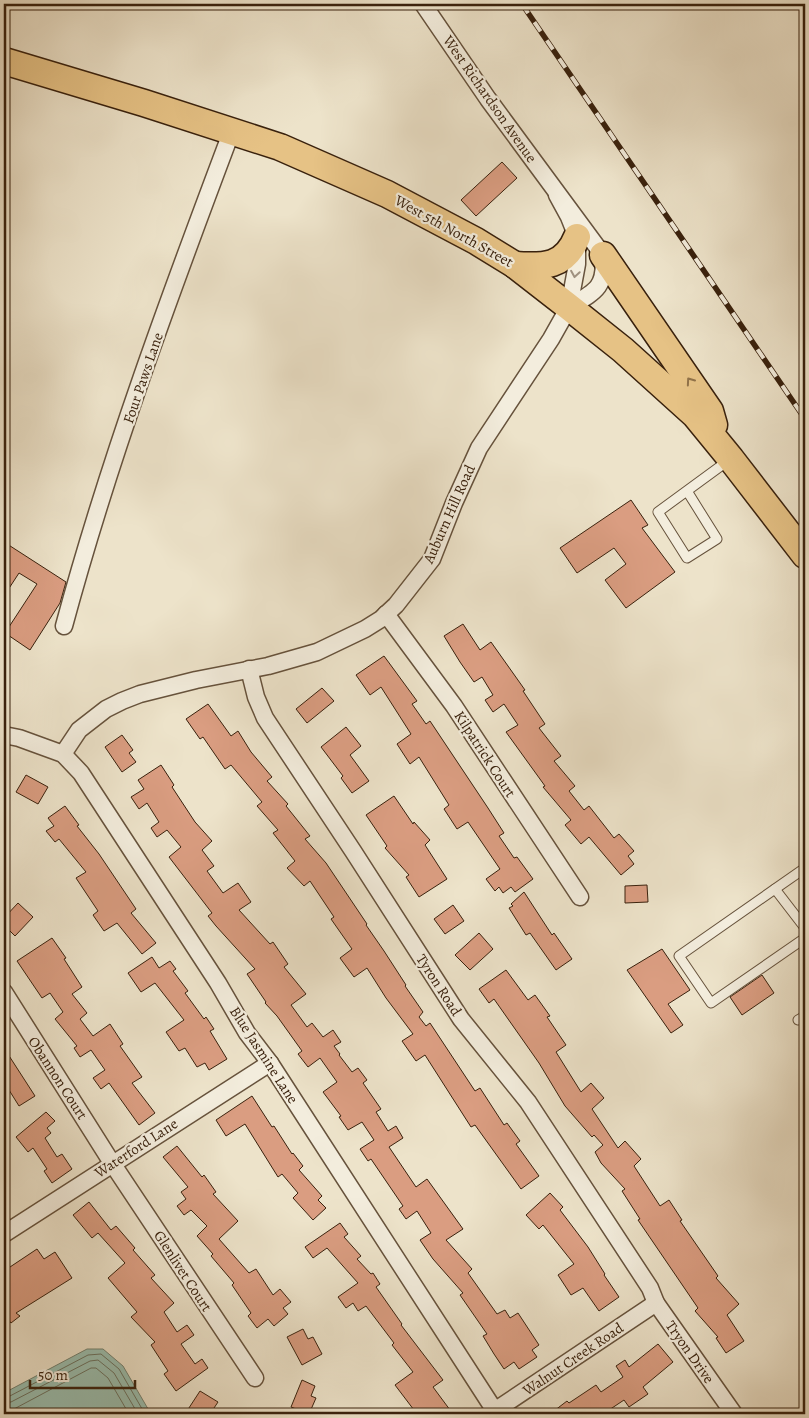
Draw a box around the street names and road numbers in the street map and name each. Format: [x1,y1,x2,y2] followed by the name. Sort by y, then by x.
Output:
[438,31,542,167] street label: West Richardson Avenue
[390,190,517,272] street label: West 5th North Street
[118,330,168,426] street label: Four Paws Lane
[418,461,480,567] street label: Auburn Hill Road
[450,707,520,801] street label: Kilpatrick Court
[412,950,467,1020] street label: Tyron Road
[225,1003,303,1108] street label: Blue Jasmine Lane
[24,1033,92,1124] street label: Obannon Court
[90,1113,182,1183] street label: Waterford Lane
[149,1227,217,1315] street label: Glenlivet Court
[518,1317,628,1401] street label: Walnut Creek Road
[661,1317,719,1388] street label: Tryon Drive

